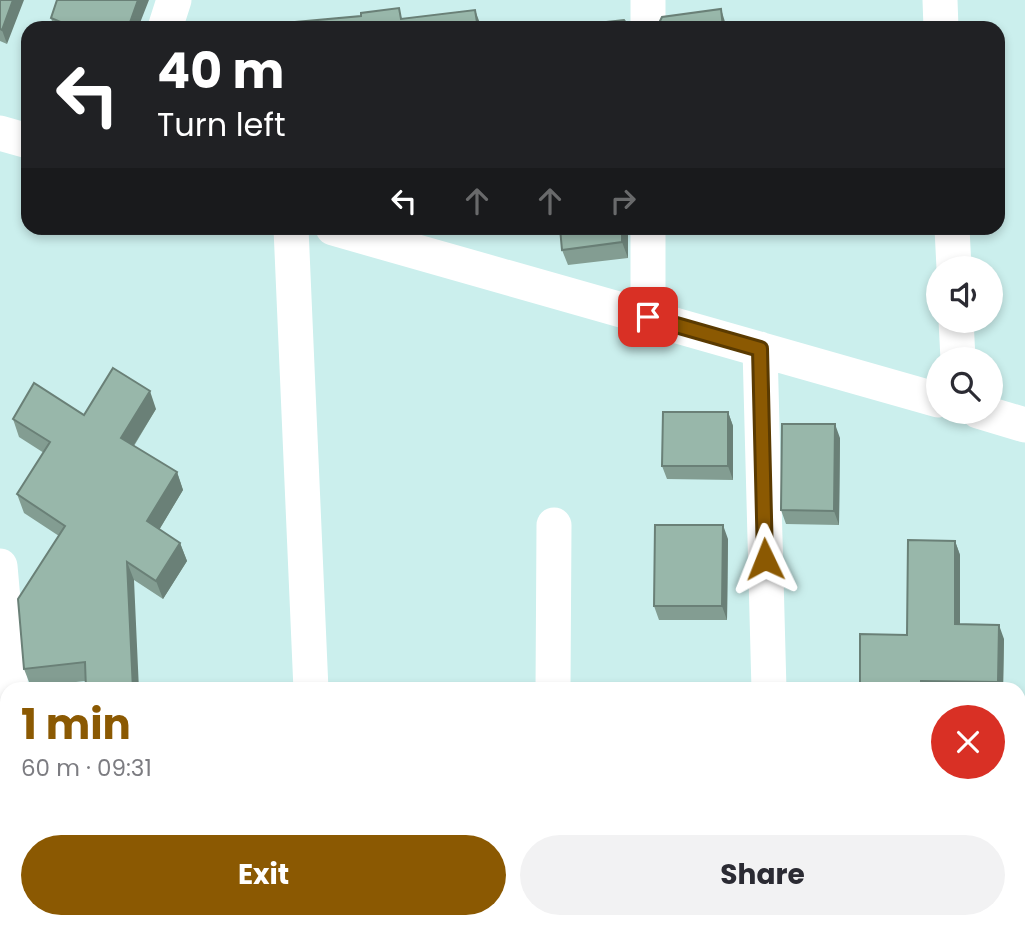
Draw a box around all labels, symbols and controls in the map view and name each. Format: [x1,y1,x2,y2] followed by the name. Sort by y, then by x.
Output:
[157,37,284,105] text: 40 m
[42,49,133,140] icon: left
[157,102,286,147] text: Turn left
[385,182,423,220] icon: left
[458,182,496,220] icon: ahead
[531,182,569,220] icon: ahead
[604,182,642,220] icon: right
[926,256,1003,424] map controls
[926,256,1003,333] button: sound
[618,287,678,347] pin
[629,298,667,336] icon: arrive
[926,347,1003,424] button: search
[728,522,802,596] position arrow
[21,695,131,754] text: 1 min
[931,705,1005,779] button: close
[21,752,152,784] text: 60 m · 09:31
[21,835,506,915] button: Exit
[520,835,1005,915] button: Share

